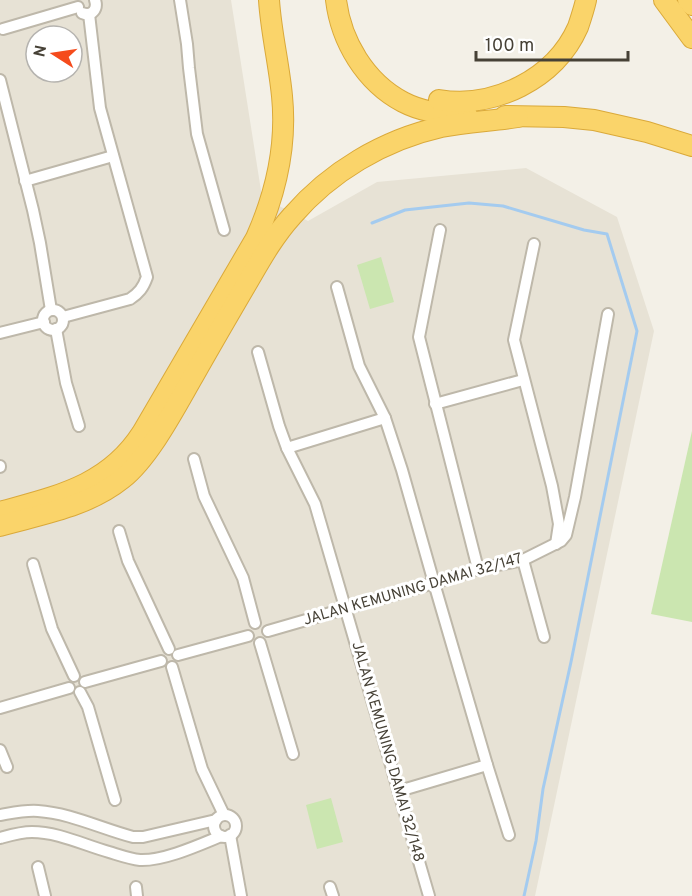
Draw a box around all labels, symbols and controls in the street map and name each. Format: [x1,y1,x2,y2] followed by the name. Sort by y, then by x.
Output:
[24,24,84,84] north arrow
[476,24,628,62] scale bar
[485,35,534,58] text: 100 m
[30,44,52,59] text: N
[301,550,525,630] street label: JALAN KEMUNING DAMAI 32/147
[346,640,428,864] street label: JALAN KEMUNING DAMAI 32/148

